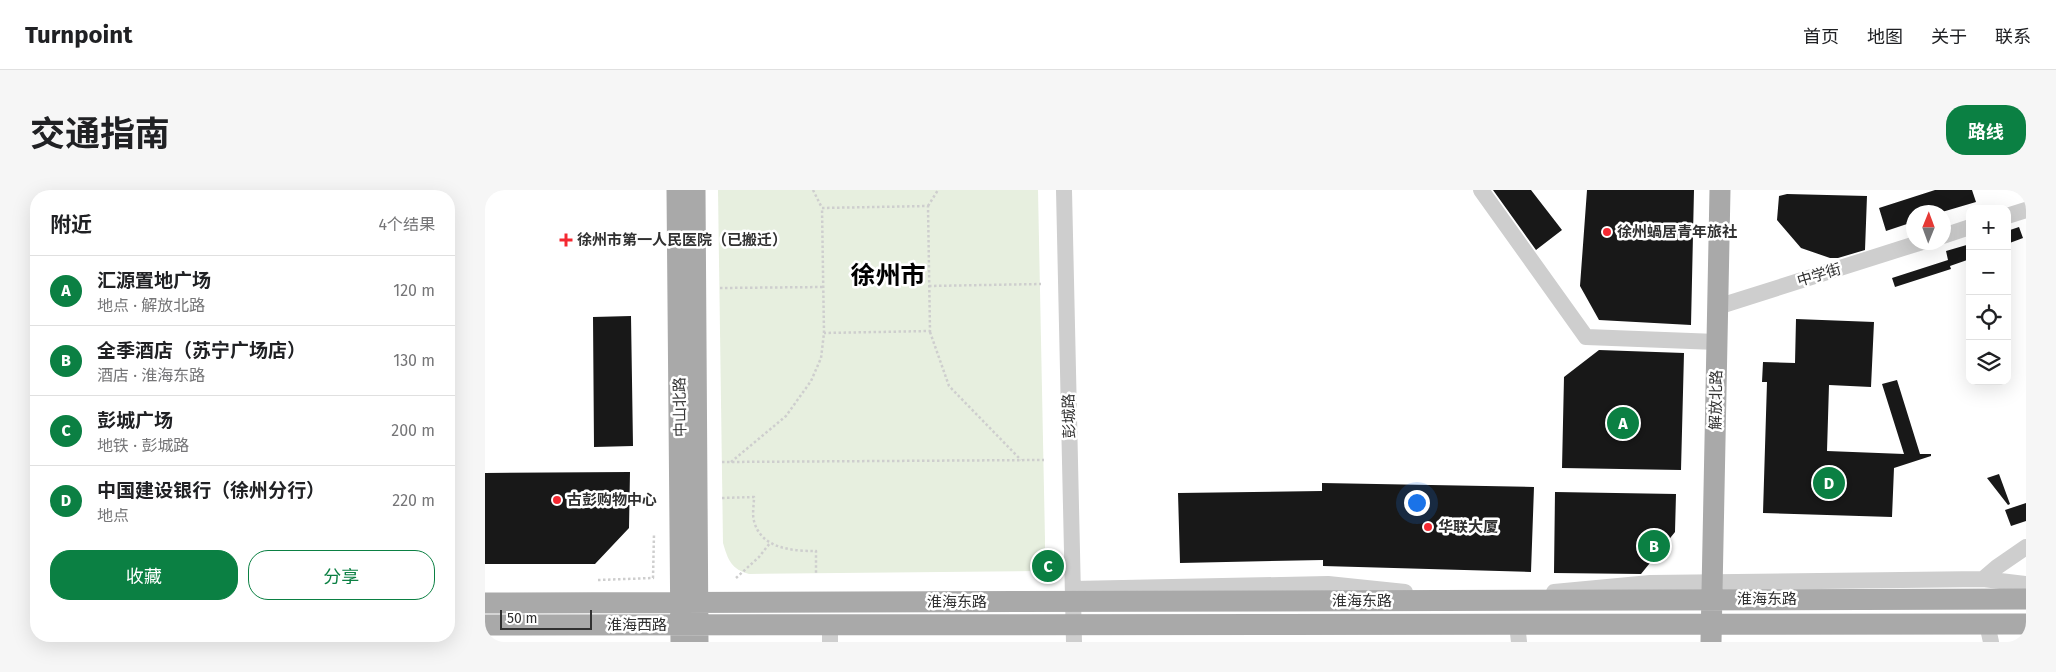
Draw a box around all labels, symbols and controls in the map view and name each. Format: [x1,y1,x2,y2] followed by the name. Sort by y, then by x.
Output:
[25,21,132,49] text: Turnpoint
[1803,26,1839,48] text: 首页
[1867,26,1903,48] text: 地图
[1931,26,1967,48] text: 关于
[1995,26,2031,48] text: 联系
[1946,105,2026,155] button: 路线
[30,113,170,155] text: 交通指南
[1906,205,1951,250] north arrow
[1966,205,2011,385] map controls
[1966,205,2011,250] button: +
[50,212,92,238] text: 附近
[378,215,435,234] text: 4个结果
[1617,223,1737,241] place label: 徐州蝸居青年旅社
[1601,226,1613,238] marker: 徐州蝸居青年旅社
[577,231,787,249] place label: 徐州市第一人民医院（已搬迁）
[559,233,573,247] marker: 徐州市第一人民医院（已搬迁）
[1966,250,2011,295] button: −
[1795,260,1843,290] street label: 中学街
[850,261,926,291] district label: 徐州市
[97,269,211,292] text: 汇源置地广场
[61,281,71,300] text: A
[393,281,435,300] text: 120 m
[1966,295,2011,340] button: locate
[97,296,205,315] text: 地点 · 解放北路
[97,339,306,362] text: 全季酒店（苏宁广场店）
[1966,340,2011,385] button: layers
[61,351,71,370] text: B
[393,351,435,370] text: 130 m
[97,366,205,385] text: 酒店 · 淮海东路
[1706,370,1726,430] street label: 解放北路
[670,377,690,437] street label: 中山北路
[1060,393,1078,439] street label: 彭城路
[1607,404,1639,442] pin: A
[97,409,173,432] text: 彭城广场
[61,421,71,440] text: C
[391,421,435,440] text: 200 m
[97,436,189,455] text: 地铁 · 彭城路
[1813,464,1845,502] pin: D
[97,479,325,502] text: 中国建设银行（徐州分行）
[1404,490,1430,516] your location
[61,491,71,510] text: D
[392,491,435,510] text: 220 m
[567,491,657,509] place label: 古彭购物中心
[551,494,563,506] marker: 古彭购物中心
[97,506,129,525] text: 地点
[1438,518,1498,536] place label: 华联大厦
[1422,521,1434,533] marker: 华联大厦
[1638,527,1670,565] pin: B
[1032,547,1064,585] pin: C
[50,550,238,600] button: 收藏
[248,550,435,600] button: 分享
[1737,590,1797,608] street label: 淮海东路
[1332,592,1392,610] street label: 淮海东路
[927,593,987,611] street label: 淮海东路
[500,607,593,630] scale bar
[507,610,538,627] text: 50 m
[607,616,667,634] street label: 淮海西路

